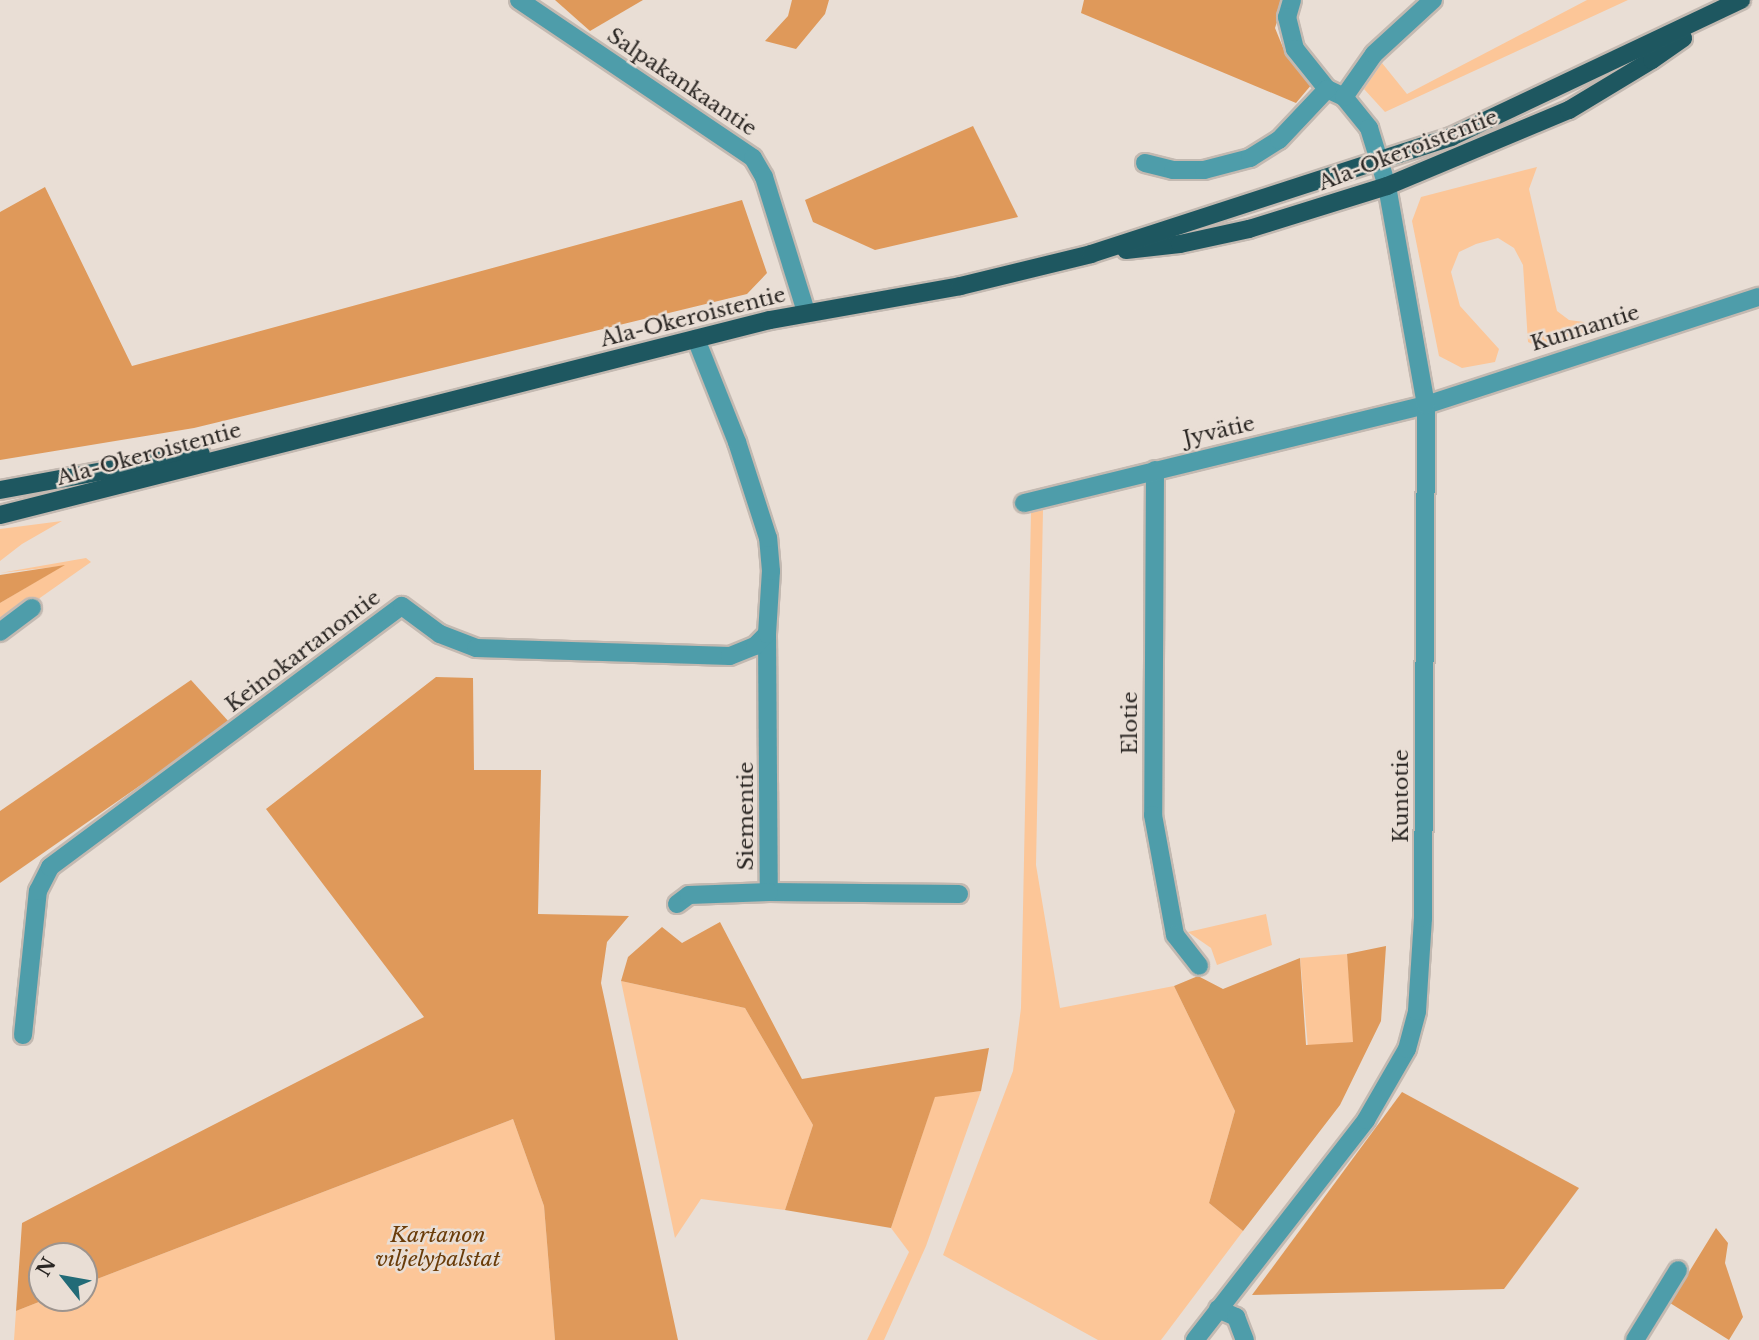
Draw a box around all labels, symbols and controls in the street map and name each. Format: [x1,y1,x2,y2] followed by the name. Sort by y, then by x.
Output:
[603,23,761,141] street label: Salpakankaantie
[1315,104,1501,196] street label: Ala-Okeroistentie
[598,282,788,352] street label: Ala-Okeroistentie
[1528,300,1642,356] street label: Kunnantie
[1181,411,1257,451] street label: Jyvätie
[54,417,244,491] street label: Ala-Okeroistentie
[221,585,385,717] street label: Keinokartanontie
[1117,692,1143,754] street label: Elotie
[1388,749,1414,843] street label: Kuntotie
[733,762,759,870] street label: Siementie
[376,1222,500,1272] park label: Kartanon viljelypalstat
[28,1242,98,1312] north arrow
[32,1253,61,1281] text: N

